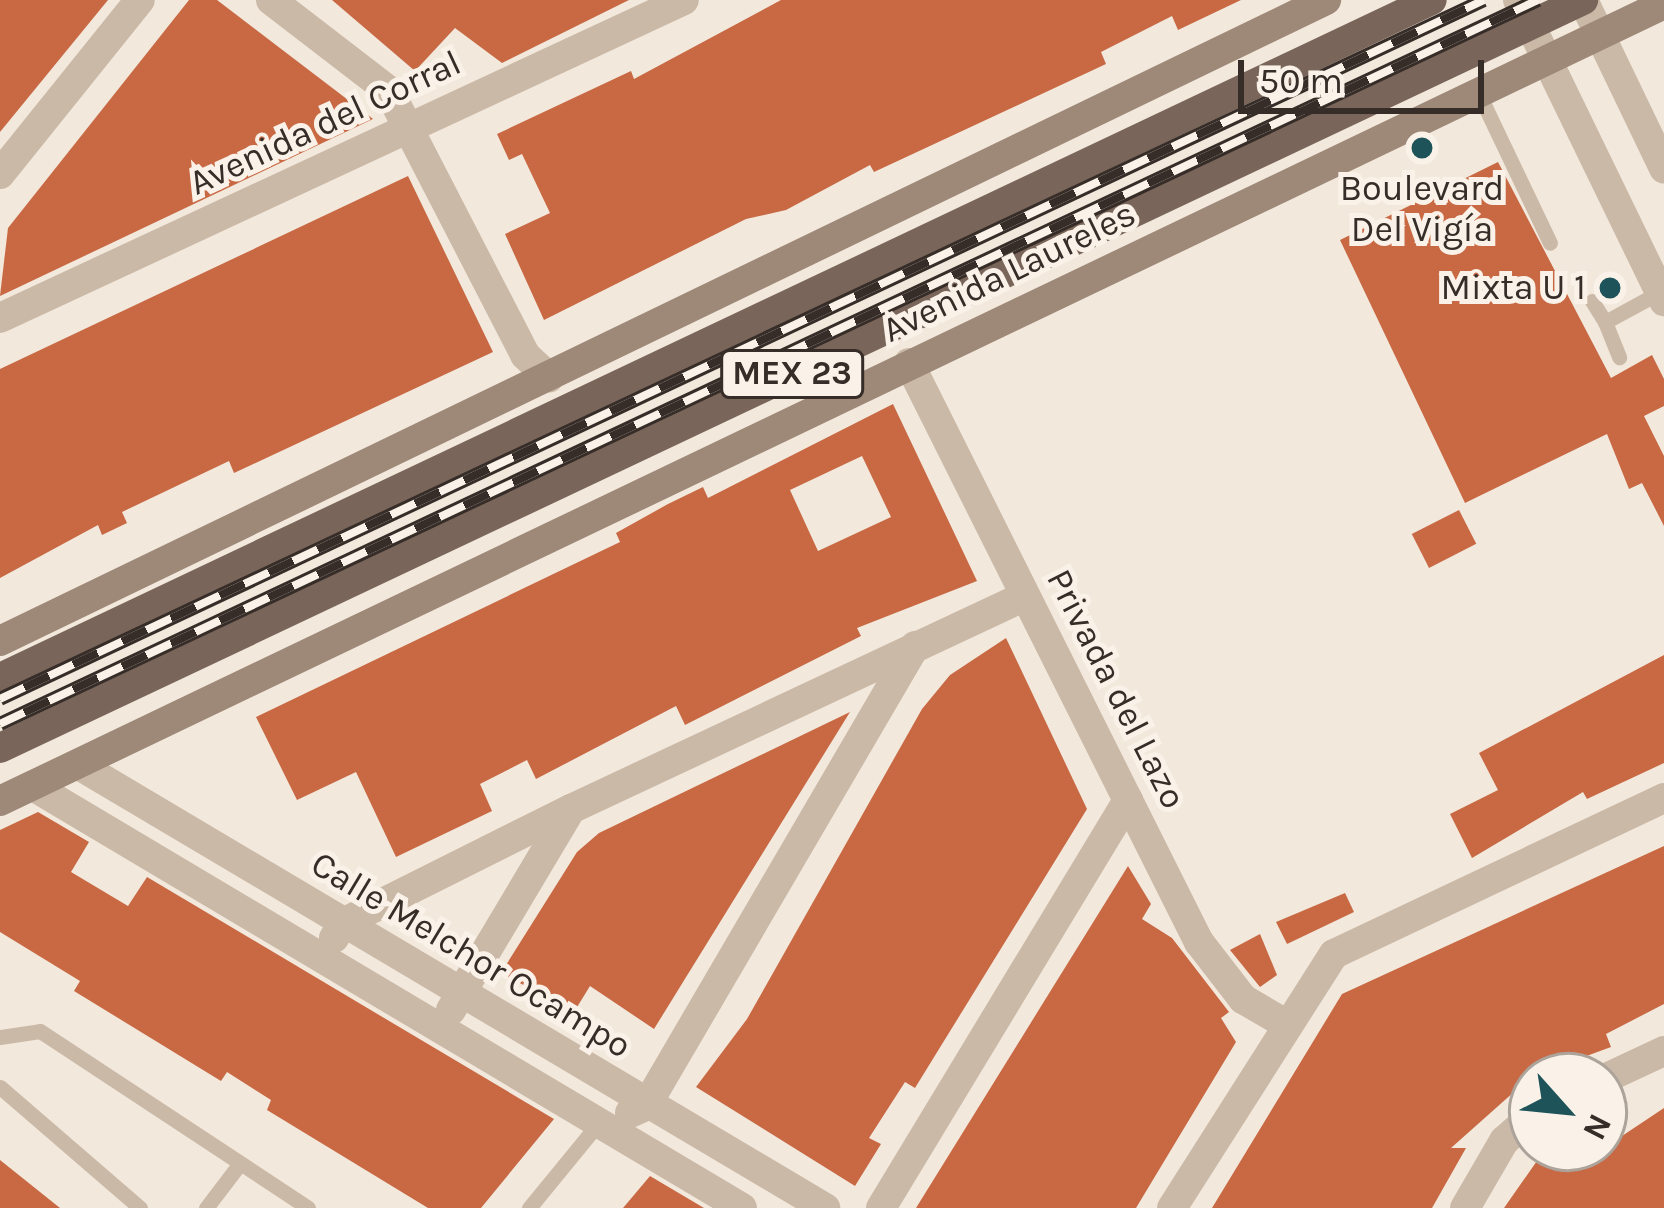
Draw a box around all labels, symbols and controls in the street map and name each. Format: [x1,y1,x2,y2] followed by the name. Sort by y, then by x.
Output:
[1244,36,1490,110] scale bar
[182,41,468,205] street label: Avenida del Corral
[1259,60,1343,102] text: 50 m
[1409,135,1435,161] marker: Boulevard Del Vigía
[1340,166,1504,251] place label: Boulevard Del Vigía
[875,192,1143,352] street label: Avenida Laureles
[1441,266,1586,310] place label: Mixta U 1
[1597,275,1623,301] marker: Mixta U 1
[720,347,864,401] road number: MEX 23
[1037,562,1195,816] street label: Privada del Lazo
[303,842,639,1068] street label: Calle Melchor Ocampo
[1508,1052,1628,1172] north arrow
[1575,1108,1620,1146] text: N

